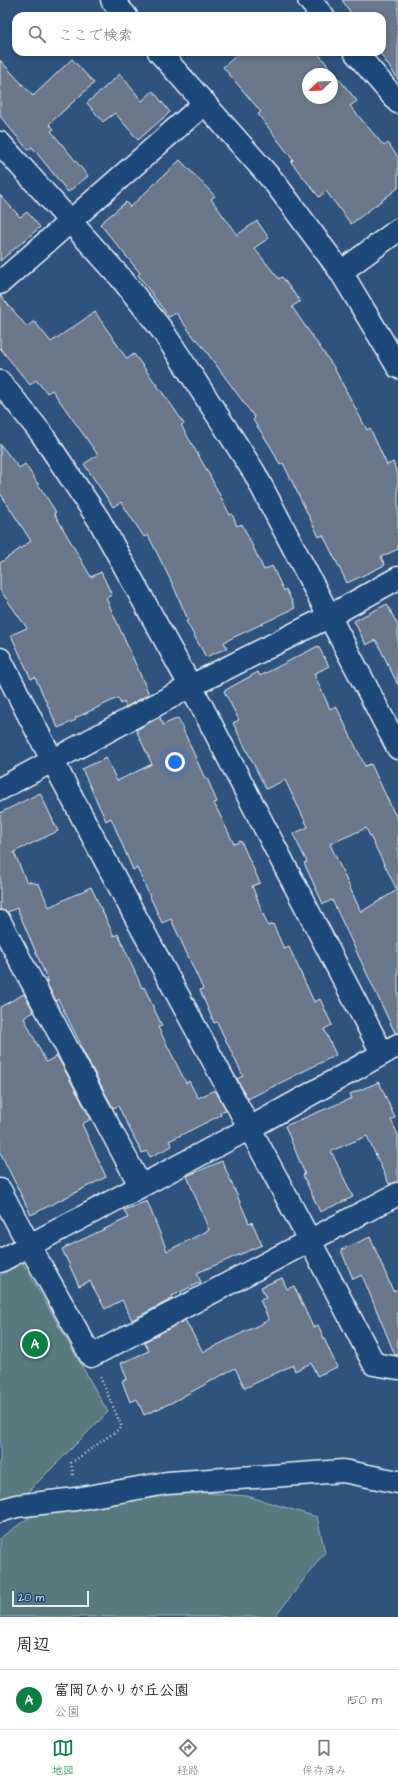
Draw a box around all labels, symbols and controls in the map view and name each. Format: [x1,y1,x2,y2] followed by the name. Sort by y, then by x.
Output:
[12,12,386,56] search box
[26,23,48,45] icon: search
[58,25,133,46] text: ここで検索
[302,68,338,104] north arrow
[165,752,185,772] your location
[22,1329,48,1359] pin: A
[12,1589,89,1608] scale bar
[18,1590,44,1605] text: 20 m
[16,1633,50,1657] text: 周辺
[54,1680,189,1701] text: 富岡ひかりが丘公園
[25,1691,33,1709] text: A
[348,1691,382,1709] text: 150 m
[54,1703,80,1721] text: 公園
[52,1737,74,1778] tab: 地図
[177,1737,199,1778] tab: 経路
[302,1737,346,1778] tab: 保存済み

